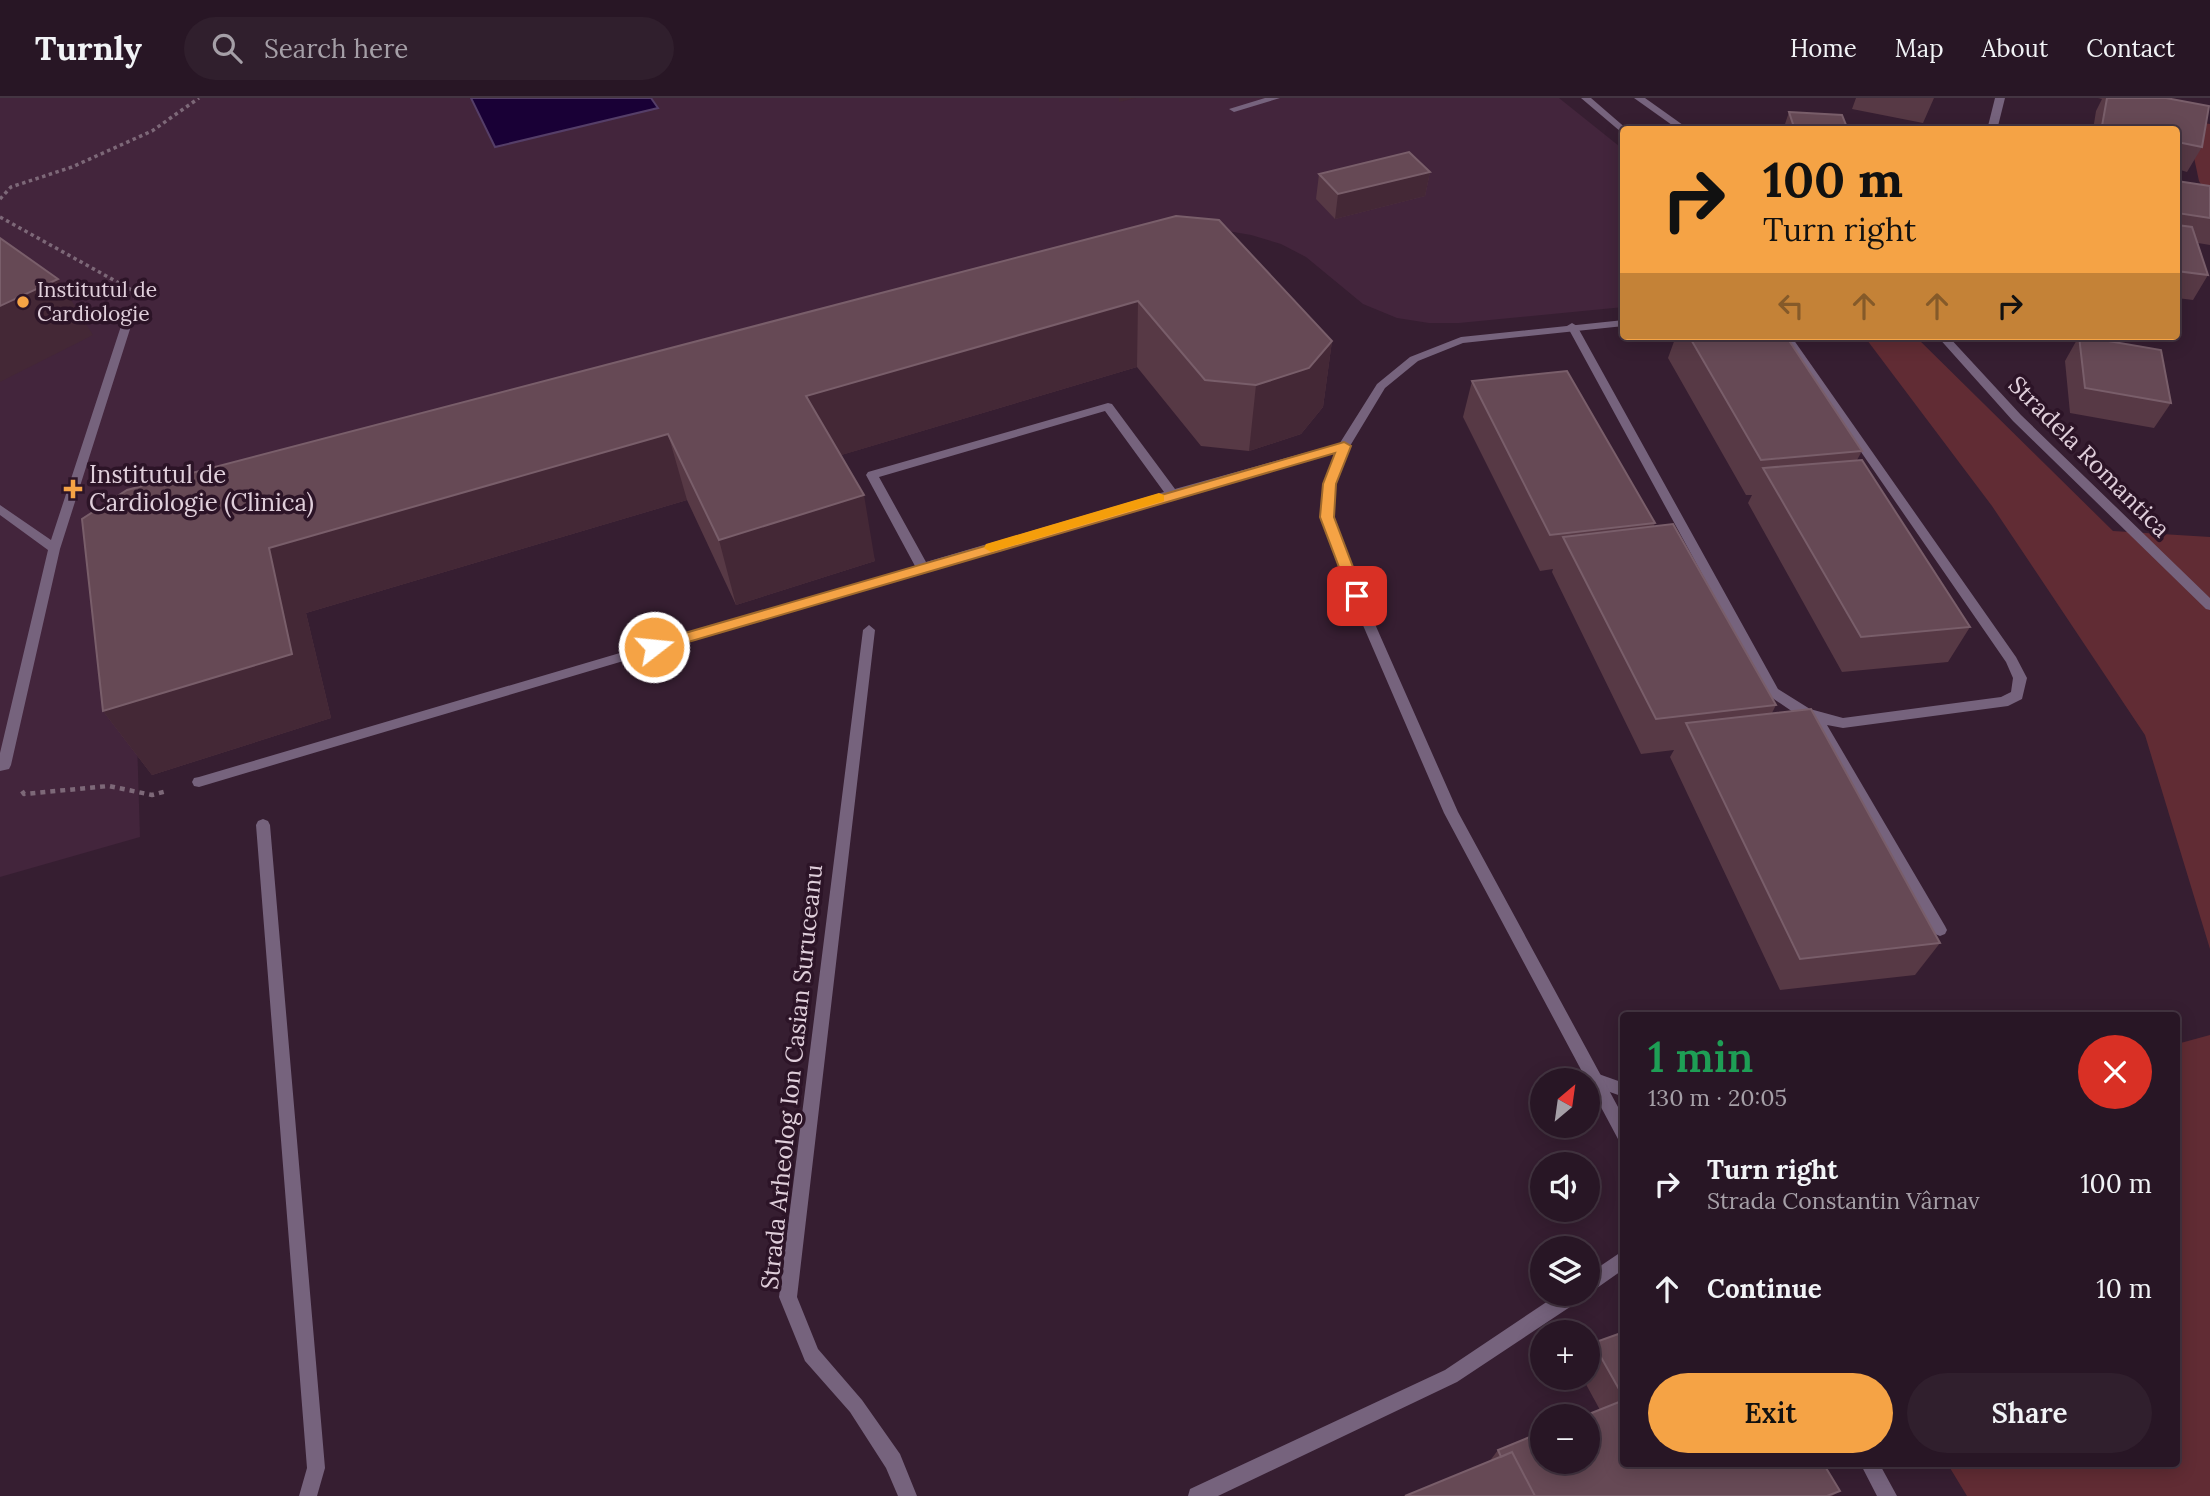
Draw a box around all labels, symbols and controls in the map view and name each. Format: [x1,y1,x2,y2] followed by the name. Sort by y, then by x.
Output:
[184,17,674,80] search box
[35,27,142,69] text: Turnly
[208,29,246,67] icon: search
[264,32,408,65] text: Search here
[1790,33,1857,64] text: Home
[1895,33,1944,64] text: Map
[1982,33,2048,64] text: About
[2086,33,2175,64] text: Contact
[1763,148,1903,210] text: 100 m
[1648,154,1739,245] icon: right
[1763,209,1916,250] text: Turn right
[37,276,157,327] place label: Institutul de Cardiologie
[1772,287,1810,325] icon: left
[1845,287,1883,325] icon: ahead
[1918,287,1956,325] icon: ahead
[1991,287,2029,325] icon: right
[15,294,31,310] marker: Institutul de Cardiologie
[2002,369,2177,544] street label: Stradela Romantica
[89,459,314,518] place label: Institutul de Cardiologie (Clinica)
[63,479,83,499] marker: Institutul de Cardiologie (Clinica)
[1327,566,1387,626] pin
[1338,577,1376,615] icon: arrive
[617,610,691,684] position arrow
[754,863,829,1291] street label: Strada Arheolog Ion Casian Suruceanu
[1648,1030,1753,1084] text: 1 min
[2078,1035,2152,1109] button: close
[1530,1068,1600,1138] north arrow
[1530,1068,1600,1474] map controls
[1648,1083,1787,1112] text: 130 m · 20:05
[1530,1152,1600,1222] button: sound
[1707,1153,1838,1186] text: Turn right
[1648,1165,1686,1203] icon: right
[2080,1167,2152,1200] text: 100 m
[1707,1186,1980,1215] text: Strada Constantin Vârnav
[1530,1236,1600,1306] button: layers
[1648,1270,1686,1308] icon: ahead
[1707,1272,1822,1305] text: Continue
[2096,1272,2152,1305] text: 10 m
[1530,1320,1600,1390] button: +
[1648,1373,1893,1453] button: Exit
[1907,1373,2152,1453] button: Share
[1530,1404,1600,1474] button: −

